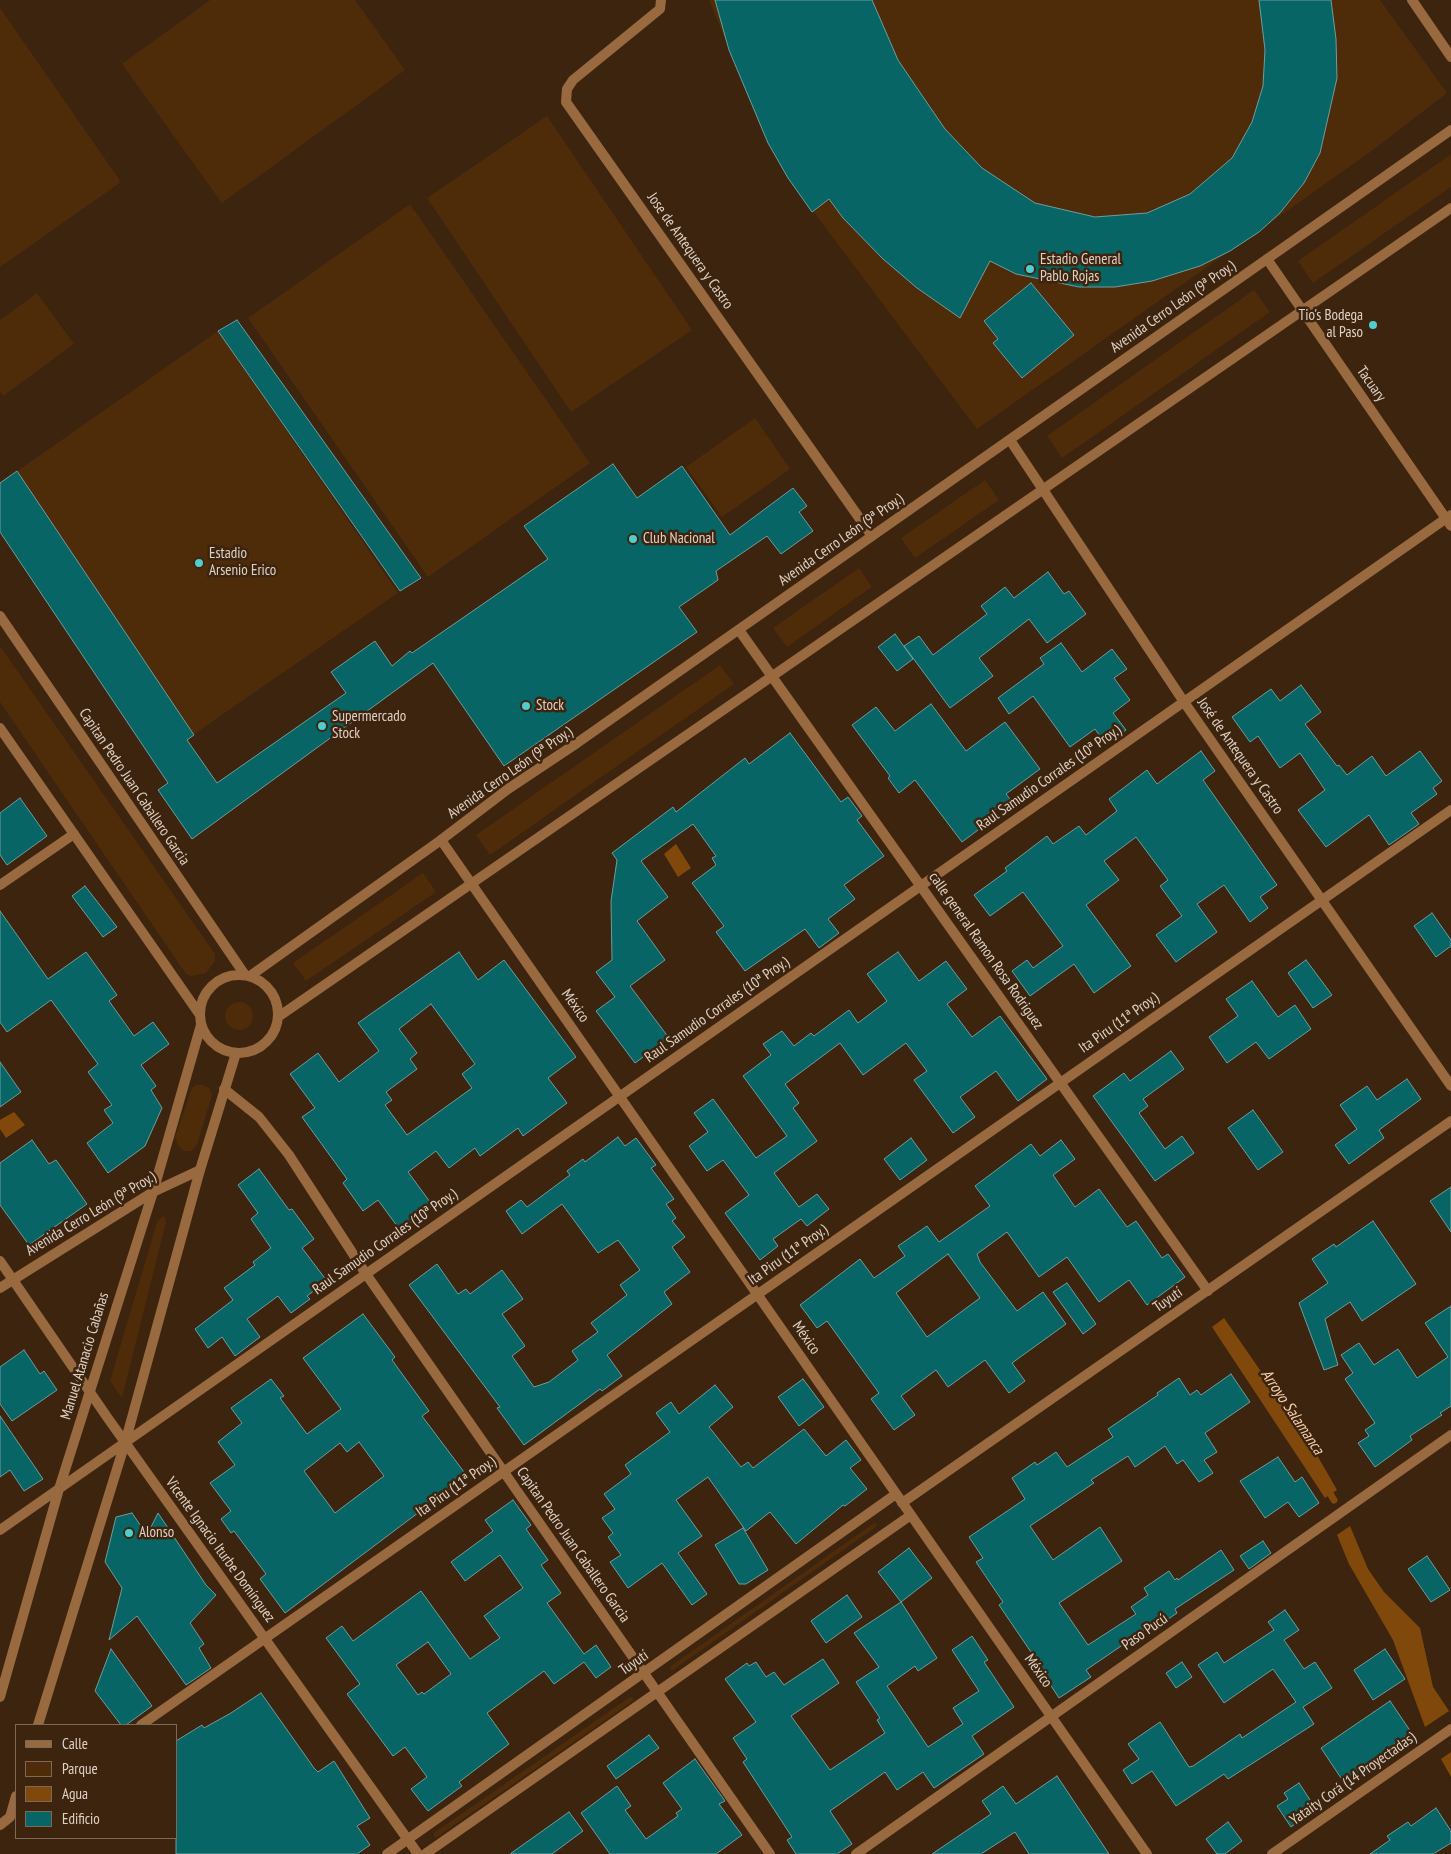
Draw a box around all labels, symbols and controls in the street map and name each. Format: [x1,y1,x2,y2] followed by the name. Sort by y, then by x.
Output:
[643,189,737,313] street label: Jose de Antequera y Castro
[1040,251,1121,286] place label: Estadio General Pablo Rojas
[1107,257,1239,357] street label: Avenida Cerro León (9ª Proy.)
[1024,263,1036,275] marker: Estadio General Pablo Rojas
[1298,307,1363,342] place label: Tio's Bodega al Paso
[1367,319,1379,331] marker: Tio's Bodega al Paso
[1352,363,1390,405] street label: Tacuary
[775,490,907,590] street label: Avenida Cerro León (9ª Proy.)
[643,530,715,548] place label: Club Nacional
[627,533,639,545] marker: Club Nacional
[209,545,276,580] place label: Estadio Arsenio Erico
[193,557,205,569] marker: Estadio Arsenio Erico
[1193,694,1287,818] street label: José de Antequera y Castro
[536,697,564,715] place label: Stock
[520,700,532,712] marker: Stock
[75,705,193,869] street label: Capitan Pedro Juan Caballero Garcia
[332,708,406,743] place label: Supermercado Stock
[316,720,328,732] marker: Supermercado Stock
[973,721,1125,835] street label: Raul Samudio Corrales (10ª Proy.)
[444,723,576,823] street label: Avenida Cerro León (9ª Proy.)
[925,869,1047,1033] street label: calle general Ramon Rosa Rodriguez
[641,953,793,1067] street label: Raul Samudio Corrales (10ª Proy.)
[557,986,593,1026] street label: México
[1076,989,1162,1057] street label: Ita Piru (11ª Proy.)
[23,1168,159,1260] street label: Avenida Cerro León (9ª Proy.)
[309,1185,461,1299] street label: Raul Samudio Corrales (10ª Proy.)
[745,1221,831,1289] street label: Ita Piru (11ª Proy.)
[1150,1284,1186,1316] street label: Tuyutí
[57,1290,113,1422] street label: Manuel Atanacio Cabañas
[788,1318,824,1358] street label: México
[1256,1366,1328,1458] water label: Arroyo Salamanca
[413,1453,499,1521] street label: Ita Piru (11ª Proy.)
[513,1464,633,1626] street label: Capitan Pedro Juan Caballero Garcia
[161,1474,279,1626] street label: Vicente Ignacio Iturbe Domínguez
[139,1524,174,1542] place label: Alonso
[123,1527,135,1539] marker: Alonso
[1119,1610,1171,1654] street label: Paso Pucú
[616,1647,652,1679] street label: Tuyutí
[1020,1651,1056,1691] street label: México
[15,1724,178,1839] legend
[1287,1729,1419,1829] street label: Yataity Corá (14 Proyectadas)
[62,1734,88,1753] text: Calle
[62,1759,98,1778] text: Parque
[62,1784,88,1803] text: Agua
[62,1809,100,1828] text: Edificio

